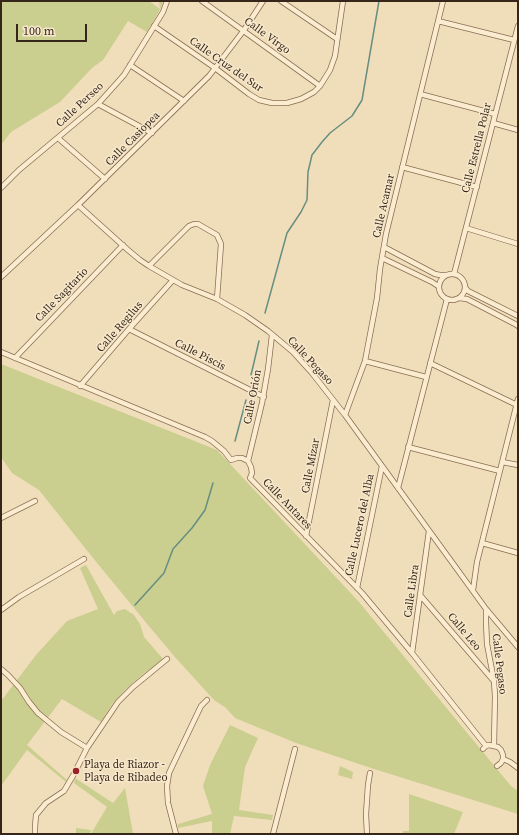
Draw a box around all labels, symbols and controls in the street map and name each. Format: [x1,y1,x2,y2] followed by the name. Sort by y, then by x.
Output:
[241,15,293,57] street label: Calle Virgo
[18,16,89,42] scale bar
[23,23,55,39] text: 100 m
[187,35,265,95] street label: Calle Cruz del Sur
[54,80,106,130] street label: Calle Perseo
[459,102,495,194] street label: Calle Estrella Polar
[103,109,163,169] street label: Calle Casiopea
[370,173,398,239] street label: Calle Acamar
[33,265,91,325] street label: Calle Sagitario
[94,299,146,355] street label: Calle Regilus
[284,334,336,388] street label: Calle Pegaso
[172,337,228,373] street label: Calle Piscis
[241,368,265,426] street label: Calle Orión
[299,437,323,495] street label: Calle Mizar
[343,473,377,577] street label: Calle Lucero del Alba
[260,476,314,532] street label: Calle Antares
[402,564,422,618] street label: Calle Libra
[444,610,484,654] street label: Calle Leo
[489,633,509,695] street label: Calle Pegaso
[84,758,167,784] place label: Playa de Riazor - Playa de Ribadeo
[71,766,81,776] marker: Playa de Riazor - Playa de Ribadeo

